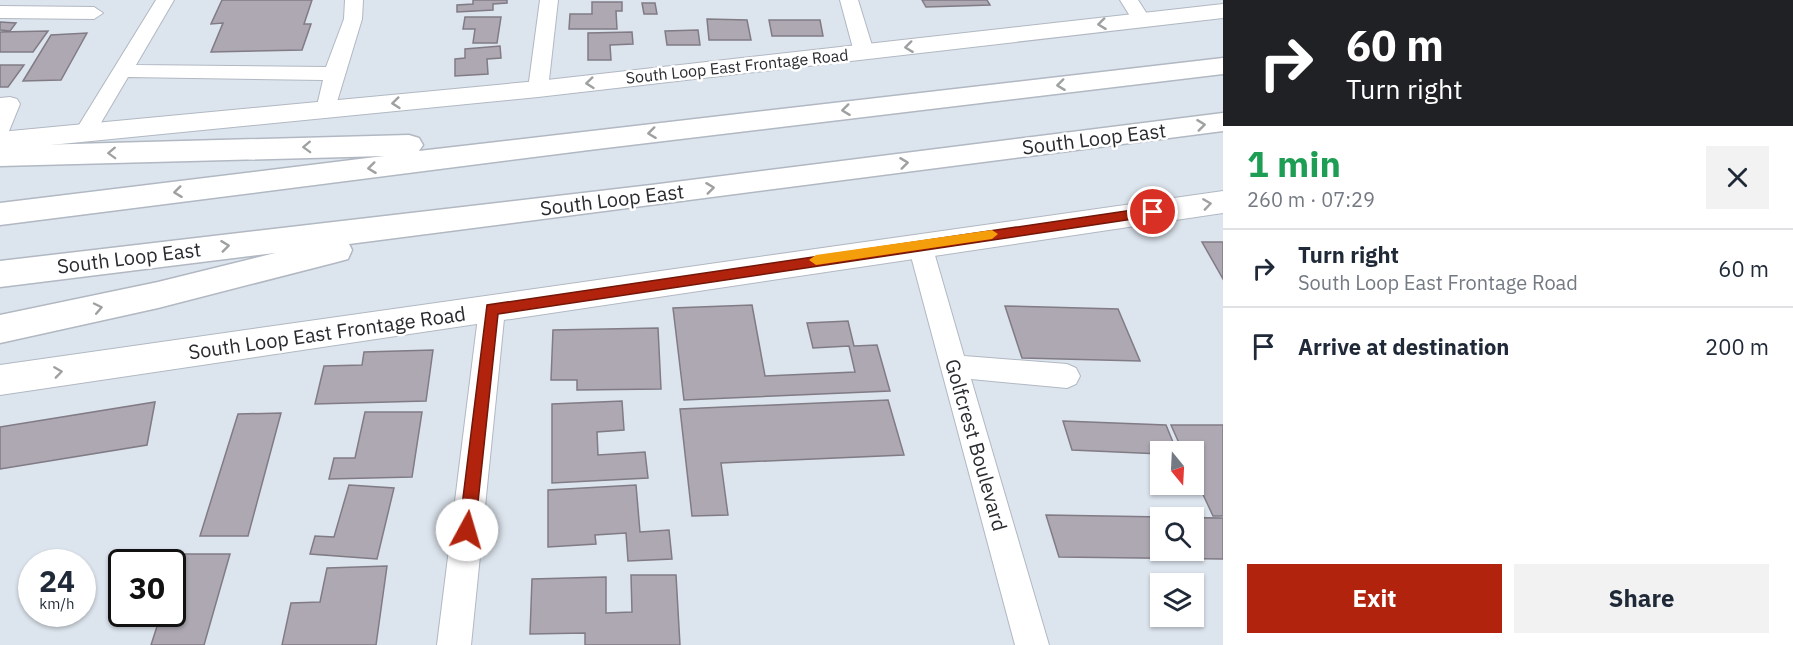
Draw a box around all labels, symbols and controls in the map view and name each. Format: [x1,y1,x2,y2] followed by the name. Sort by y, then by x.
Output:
[1098,18,1107,30] one-way arrow
[1346,18,1444,73] text: 60 m
[1247,24,1325,102] icon: right
[904,40,913,52] one-way arrow
[625,44,849,88] street label: South Loop East Frontage Road
[1346,71,1463,106] text: Turn right
[585,76,594,89] one-way arrow
[1056,78,1065,91] one-way arrow
[391,96,400,109] one-way arrow
[842,103,851,116] one-way arrow
[1020,116,1167,161] street label: South Loop East
[1197,119,1206,131] one-way arrow
[648,126,657,139] one-way arrow
[1247,140,1341,187] text: 1 min
[303,141,312,154] one-way arrow
[1706,146,1769,209] button: close
[108,147,117,159] one-way arrow
[899,157,908,170] one-way arrow
[367,161,376,174] one-way arrow
[538,177,685,222] street label: South Loop East
[706,182,715,195] one-way arrow
[174,186,183,198] one-way arrow
[1127,186,1178,237] pin
[1247,186,1375,213] text: 260 m · 07:29
[1136,195,1169,228] icon: arrive
[1202,198,1211,210] one-way arrow
[55,235,202,280] street label: South Loop East
[1298,240,1399,269] text: Turn right
[220,241,229,253] one-way arrow
[1247,252,1280,285] icon: right
[1718,254,1769,283] text: 60 m
[1298,269,1578,296] text: South Loop East Frontage Road
[186,300,467,365] street label: South Loop East Frontage Road
[93,302,103,315] one-way arrow
[1247,330,1280,363] icon: arrive
[1298,332,1509,361] text: Arrive at destination
[1705,332,1769,361] text: 200 m
[939,356,1014,534] street label: Golfcrest Boulevard
[53,367,63,379] one-way arrow
[1150,441,1204,495] north arrow
[1150,441,1204,627] map controls
[435,498,499,562] position arrow
[1150,507,1204,561] button: search
[108,549,186,627] speed limit sign: 30
[39,561,75,600] text: 24
[1247,564,1502,633] button: Exit
[1514,564,1769,633] button: Share
[1150,573,1204,627] button: layers
[39,594,75,613] text: km/h

